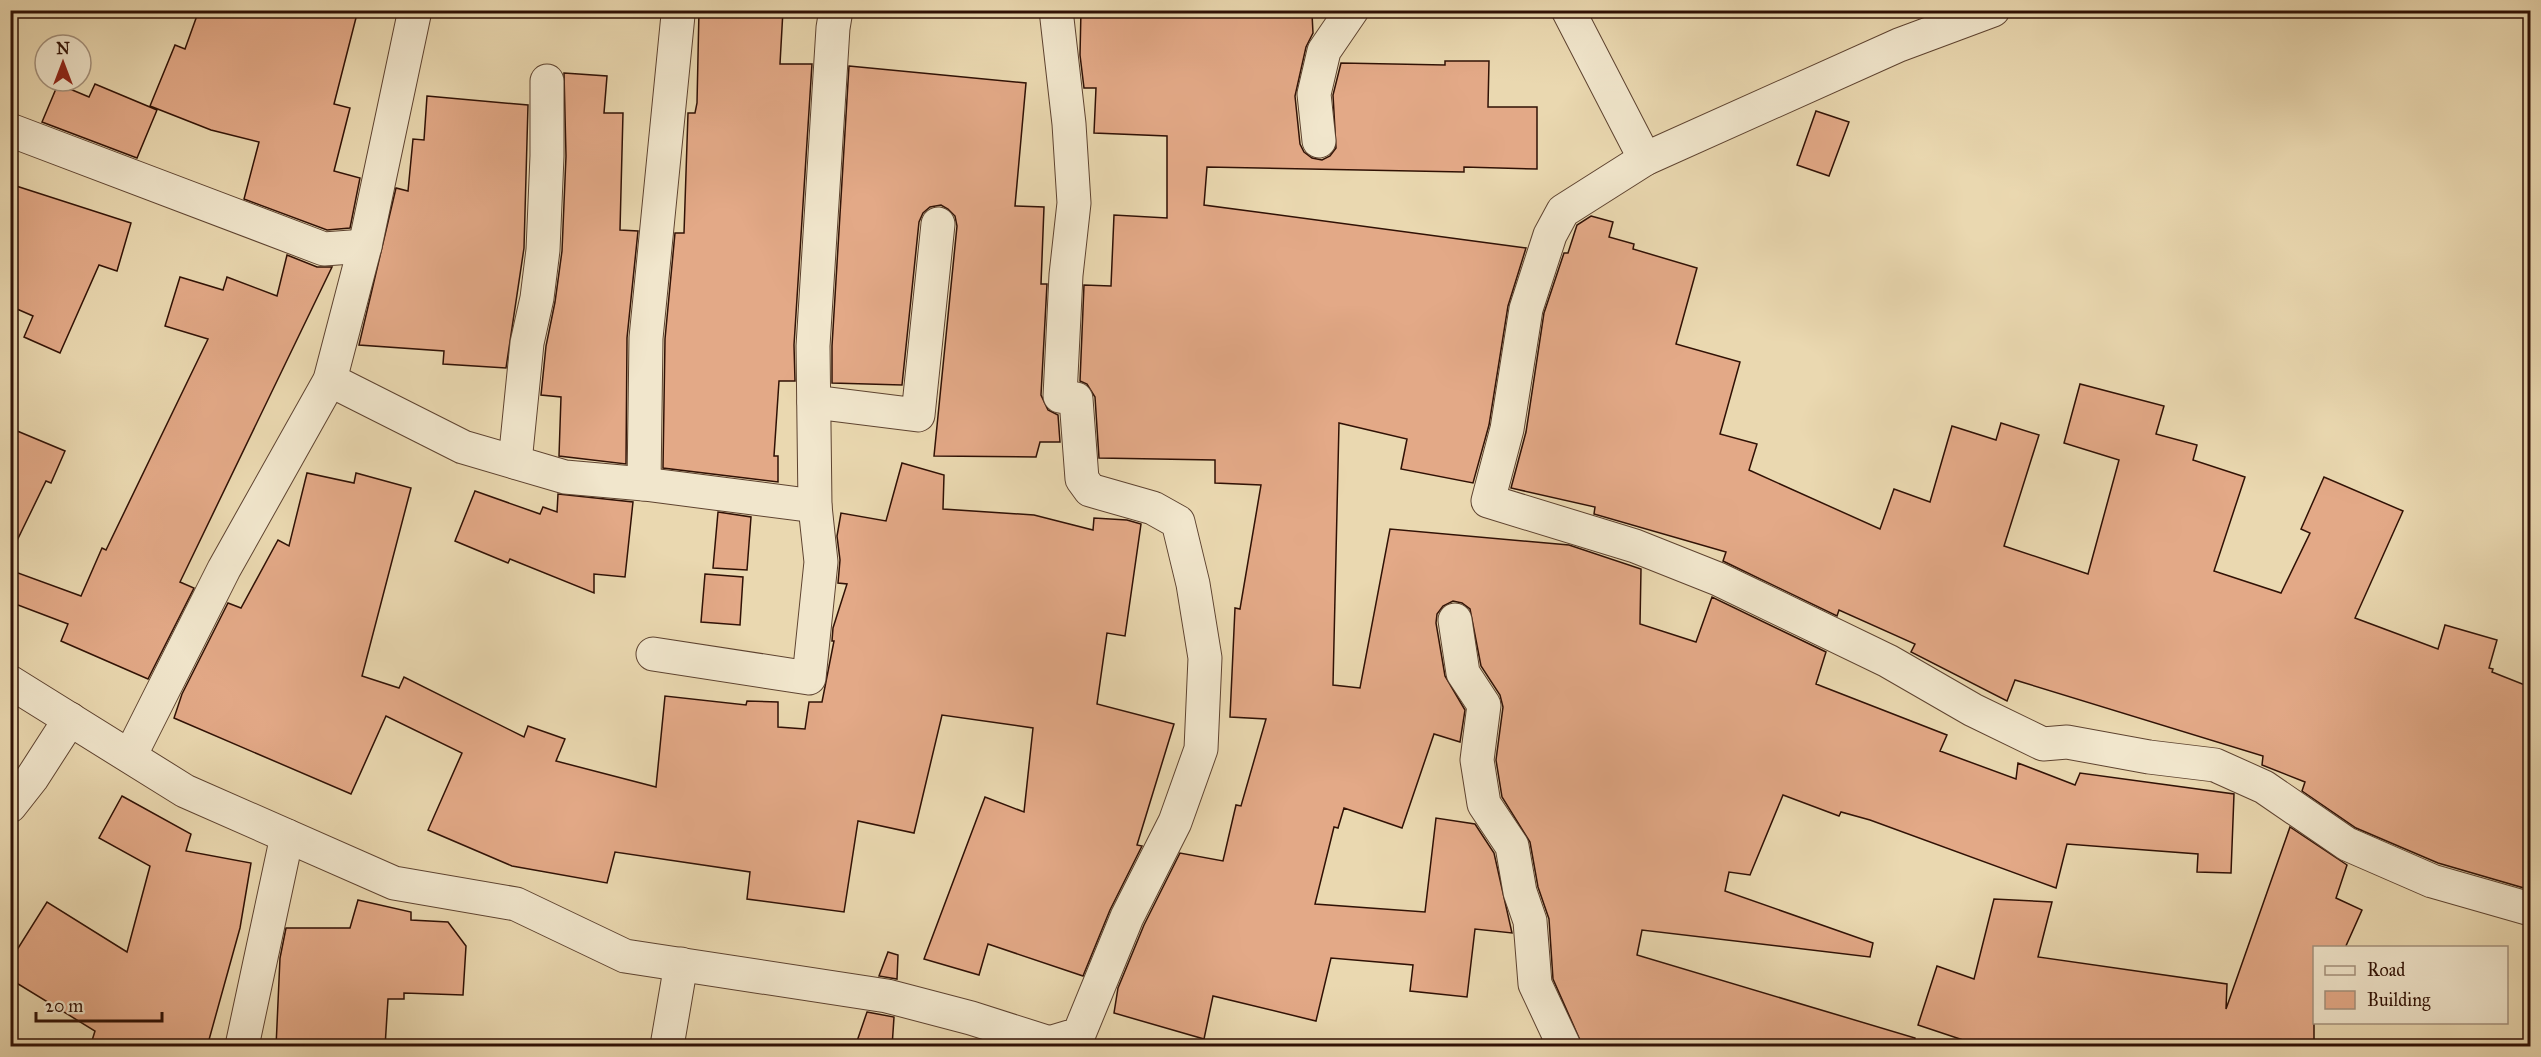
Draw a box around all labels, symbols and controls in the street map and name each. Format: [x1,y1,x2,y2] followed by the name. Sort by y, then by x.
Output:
[33,33,93,93] north arrow
[56,39,70,58] text: N
[2313,946,2508,1024] legend
[2367,959,2405,981] text: Road
[36,985,162,1023] scale bar
[2367,989,2431,1012] text: Building
[45,995,83,1017] text: 20 m

